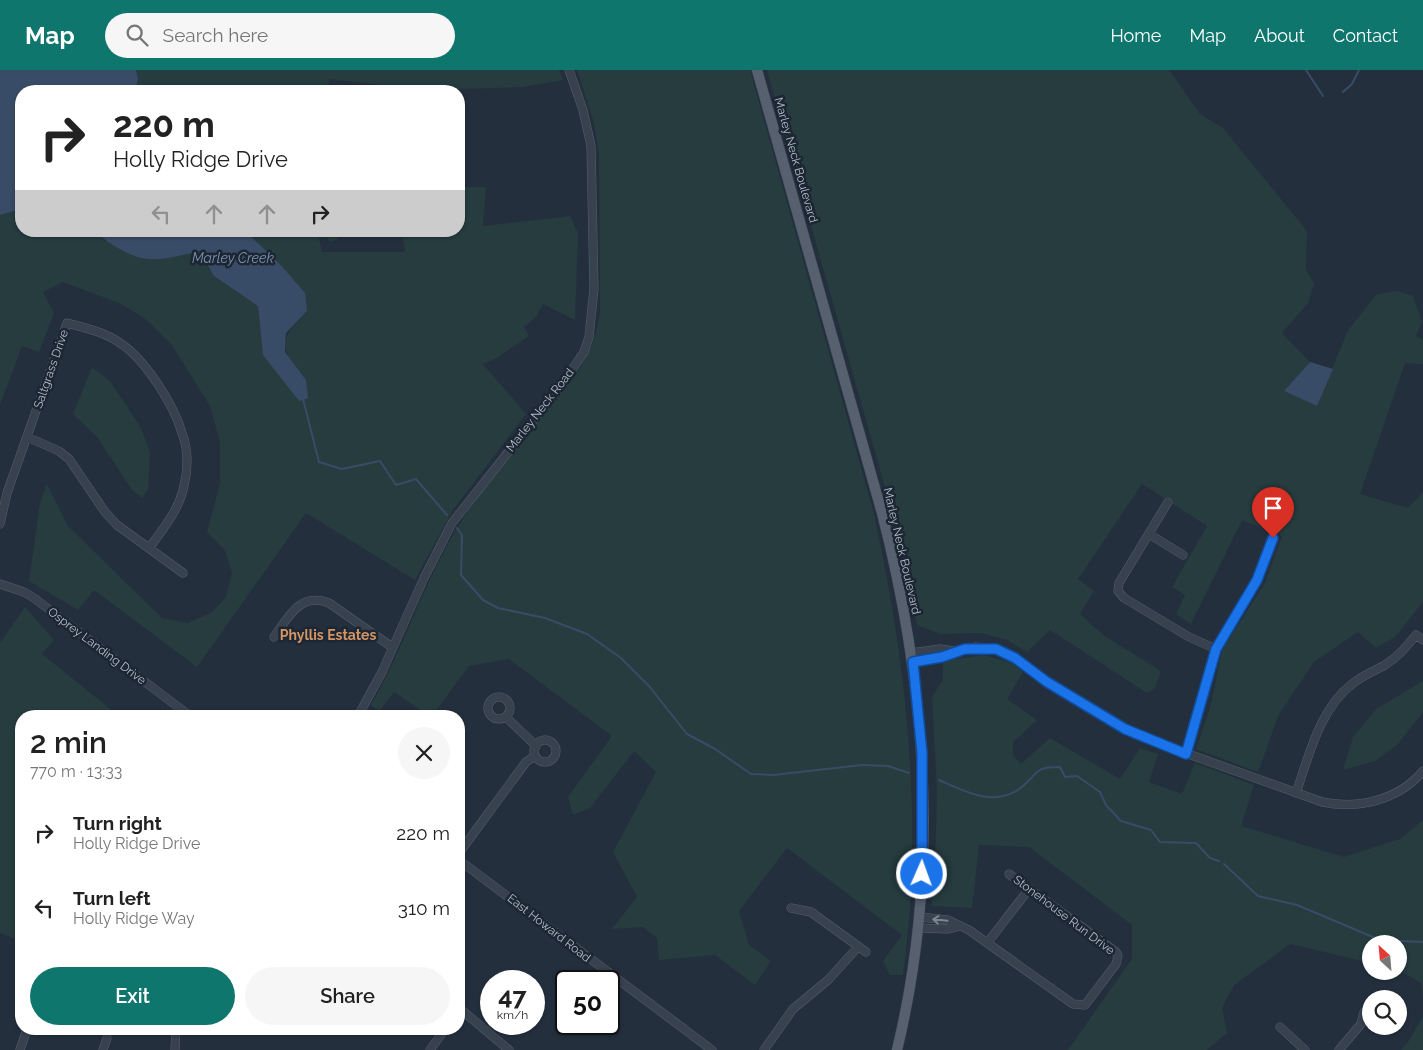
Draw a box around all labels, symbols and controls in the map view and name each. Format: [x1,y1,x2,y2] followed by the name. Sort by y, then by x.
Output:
[105,13,455,58] search box
[25,21,75,50] text: Map
[123,21,151,49] icon: search
[163,24,268,46] text: Search here
[1110,25,1161,46] text: Home
[1189,25,1226,46] text: Map
[1254,25,1305,46] text: About
[1333,25,1398,46] text: Contact
[771,96,821,224] street label: Marley Neck Boulevard
[113,104,215,145] text: 220 m
[30,105,95,170] icon: right
[113,146,288,172] text: Holly Ridge Drive
[147,200,175,228] icon: left
[200,200,228,228] icon: ahead
[253,200,281,228] icon: ahead
[306,200,334,228] icon: right
[192,250,275,266] water label: Marley Creek
[31,328,71,410] street label: Saltgrass Drive
[503,366,577,454] street label: Marley Neck Road
[881,486,923,616] street label: Marley Neck Boulevard
[1252,487,1294,538] pin
[1259,494,1287,522] icon: arrive
[45,605,149,687] street label: Osprey Landing Drive
[280,627,376,643] district label: Phyllis Estates
[30,725,107,760] text: 2 min
[398,727,450,779] button: close
[30,762,122,781] text: 770 m · 13:33
[73,812,162,834] text: Turn right
[30,819,58,847] icon: right
[396,822,450,844] text: 220 m
[73,834,200,853] text: Holly Ridge Drive
[895,847,947,899] position arrow
[1011,872,1117,958] street label: Stonehouse Run Drive
[73,887,150,909] text: Turn left
[505,891,593,965] street label: East Howard Road
[30,894,58,922] icon: left
[398,897,450,919] text: 310 m
[73,909,195,928] text: Holly Ridge Way
[933,915,949,925] one-way arrow
[1362,935,1408,980] north arrow
[1362,935,1407,1035] map controls
[30,967,235,1025] button: Exit
[245,967,450,1025] button: Share
[555,970,620,1035] speed limit sign: 50
[498,981,527,1011] text: 47
[1362,990,1407,1035] button: search
[497,1008,528,1022] text: km/h

